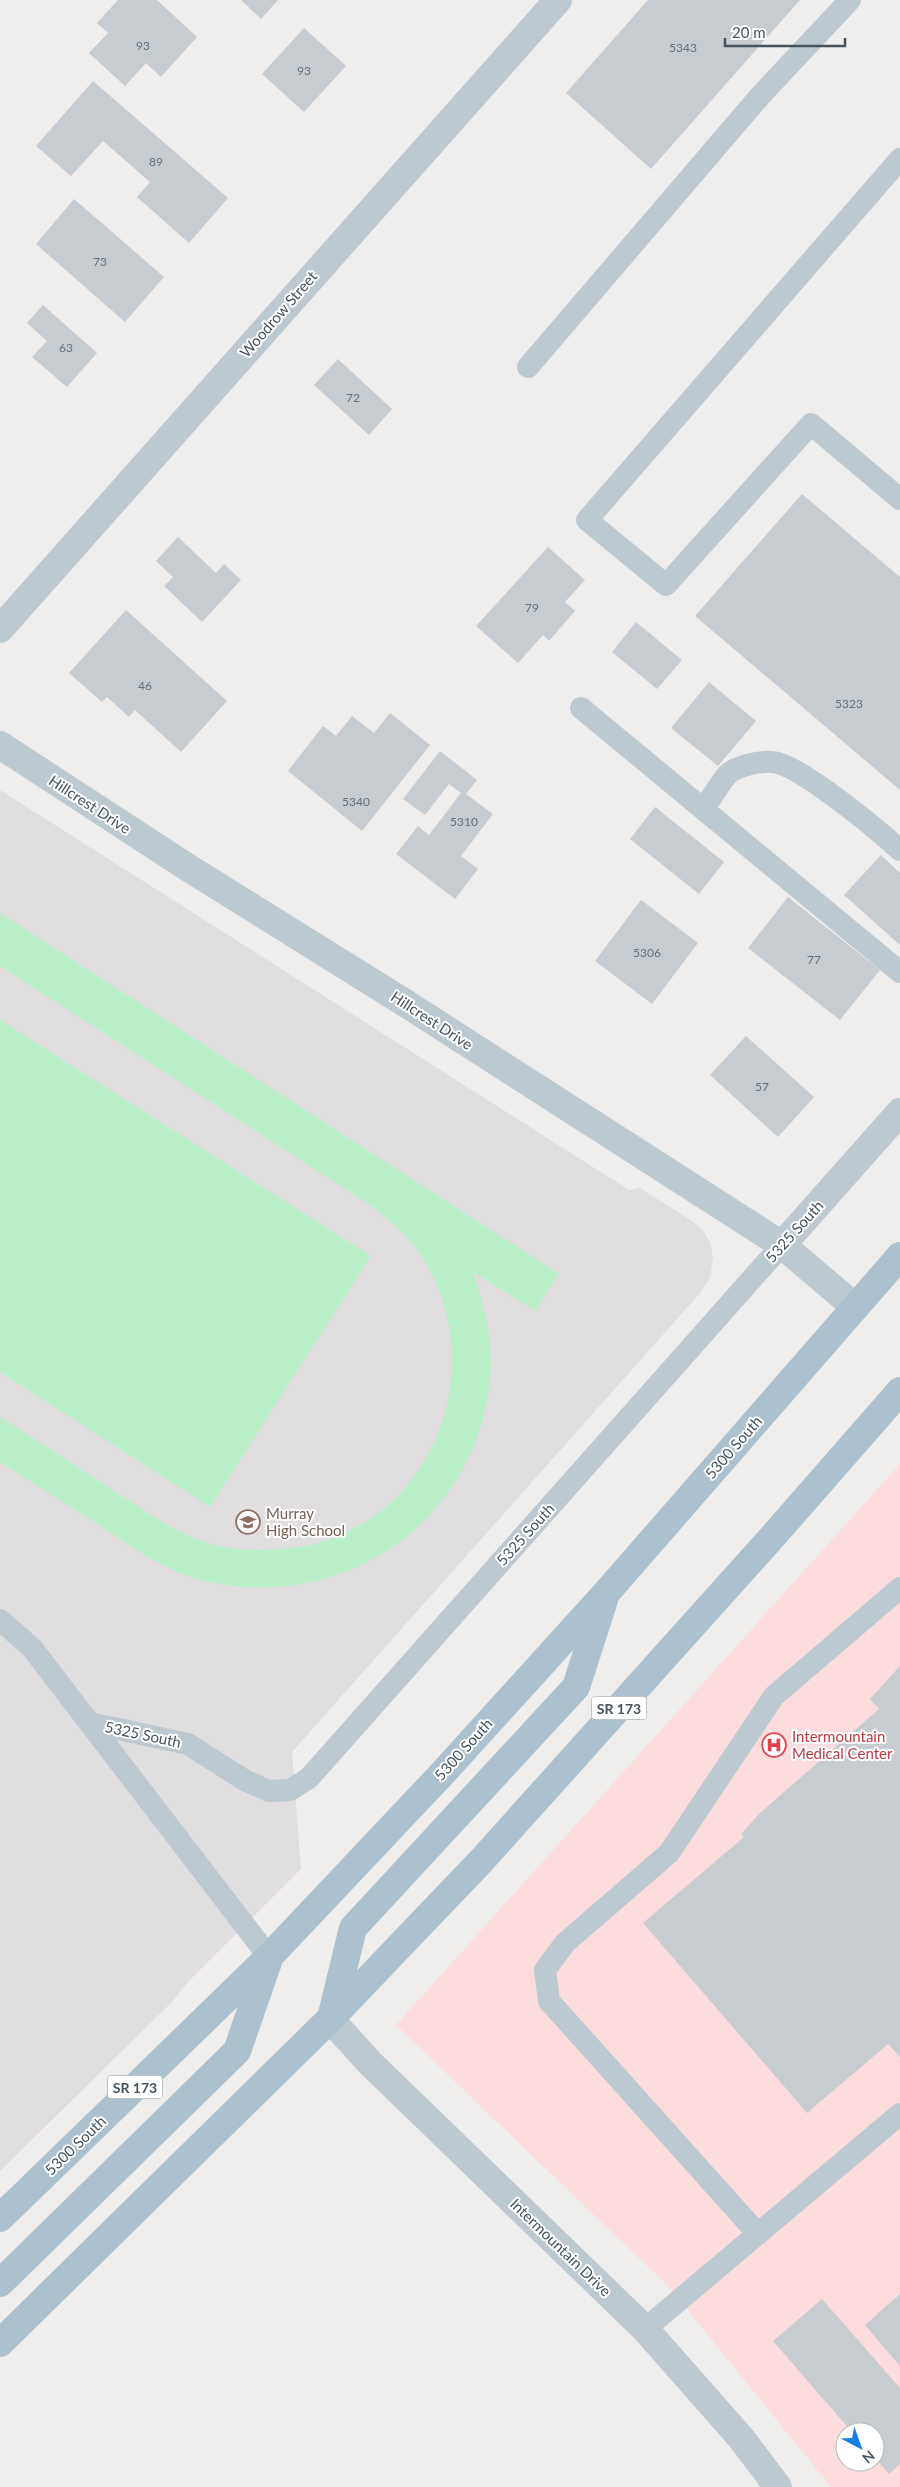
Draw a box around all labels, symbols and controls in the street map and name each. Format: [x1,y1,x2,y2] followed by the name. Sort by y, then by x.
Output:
[725,15,845,47] scale bar
[732,23,766,41] text: 20 m
[136,38,150,53] house number: 93
[669,40,697,55] house number: 5343
[297,63,311,78] house number: 93
[149,154,163,169] house number: 89
[93,254,107,269] house number: 73
[236,267,321,361] street label: Woodrow Street
[59,340,73,355] house number: 63
[346,390,360,405] house number: 72
[525,600,539,615] house number: 79
[138,678,152,693] house number: 46
[835,696,863,711] house number: 5323
[46,771,134,837] street label: Hillcrest Drive
[342,794,370,809] house number: 5340
[450,814,478,829] house number: 5310
[633,945,661,960] house number: 5306
[807,952,821,967] house number: 77
[388,987,476,1053] street label: Hillcrest Drive
[755,1079,769,1094] house number: 57
[761,1196,827,1266] street label: 5325 South
[701,1412,765,1482] street label: 5300 South
[492,1499,558,1569] street label: 5325 South
[266,1504,345,1539] place label: Murray High School
[235,1509,261,1535] school or university icon: Murray High School
[592,1696,646,1720] road number: SR 173
[430,1714,496,1784] street label: 5300 South
[103,1717,183,1751] street label: 5325 South
[792,1727,893,1762] place label: Intermountain Medical Center
[761,1732,787,1758] hospital icon: Intermountain Medical Center
[108,2076,162,2098] road number: SR 173
[41,2112,109,2178] street label: 5300 South
[507,2194,615,2300] street label: Intermountain Drive
[835,2422,885,2472] north arrow
[859,2447,879,2467] text: N

